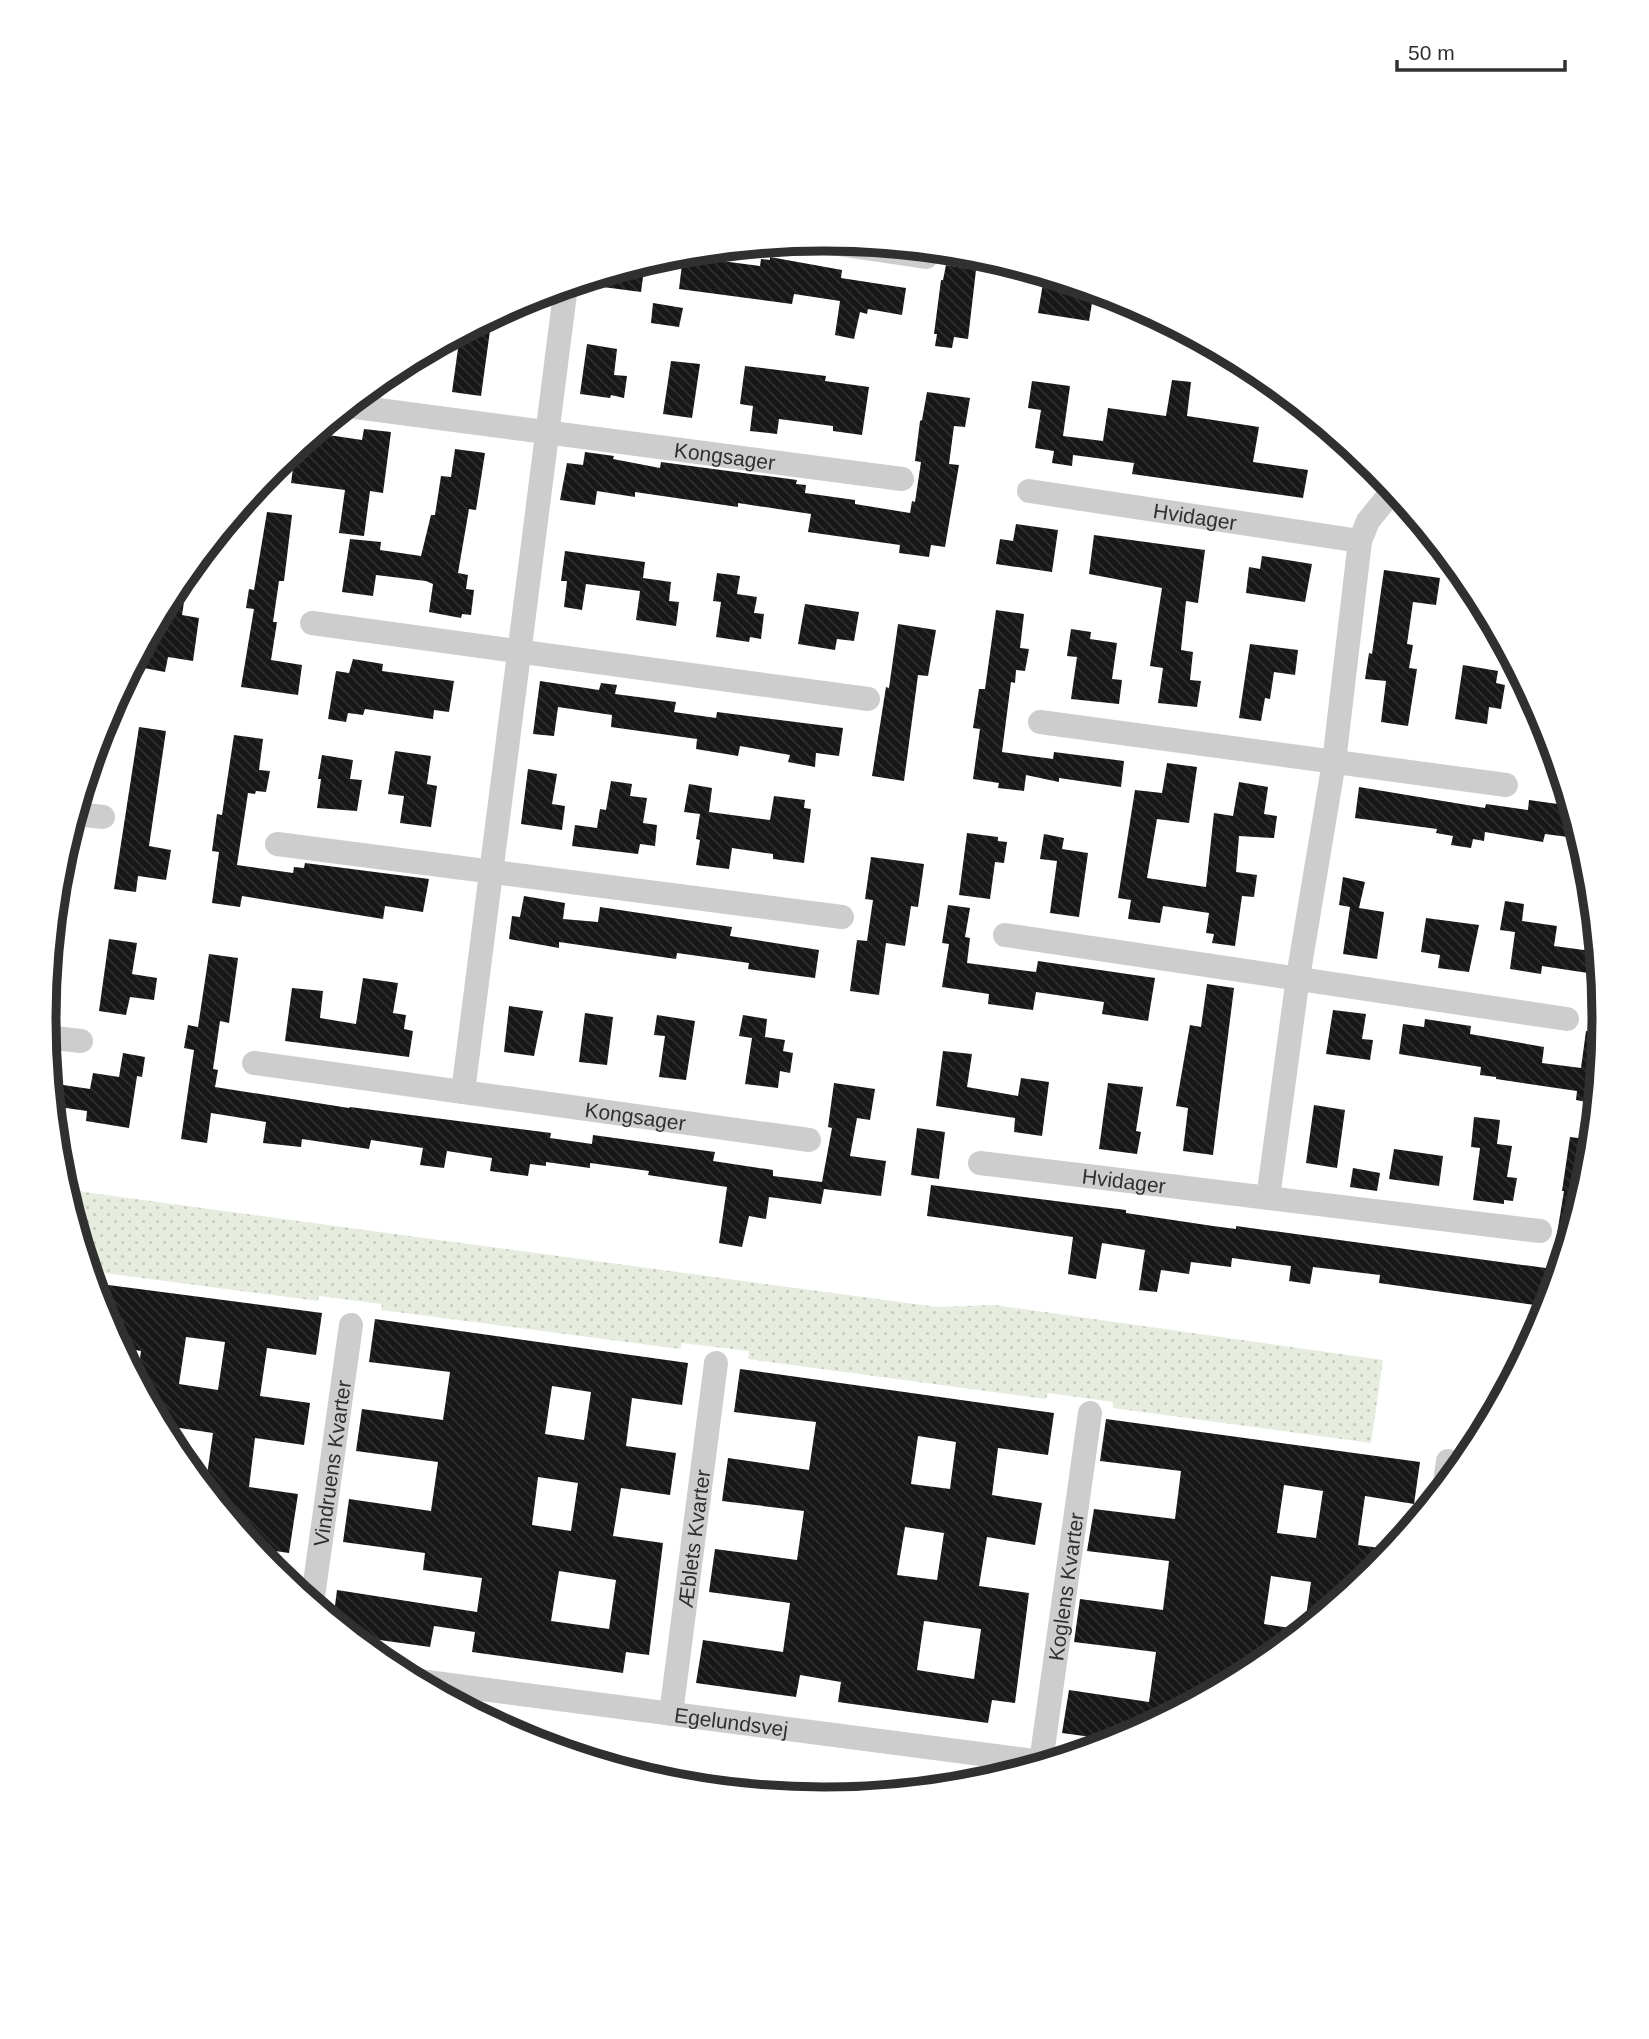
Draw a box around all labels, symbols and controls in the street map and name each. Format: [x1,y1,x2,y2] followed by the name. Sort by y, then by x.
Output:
[1397,28,1565,72] scale bar
[1408,41,1455,64] text: 50 m
[673,438,777,474] street label: Kongsager
[1152,498,1238,534] street label: Hvidager
[583,1098,687,1134] street label: Kongsager
[1081,1164,1167,1197] street label: Hvidager
[309,1379,355,1548] street label: Vindruens Kvarter
[673,1468,714,1609] street label: Æblets Kvarter
[1044,1511,1087,1662] street label: Koglens Kvarter
[673,1703,790,1740] street label: Egelundsvej

